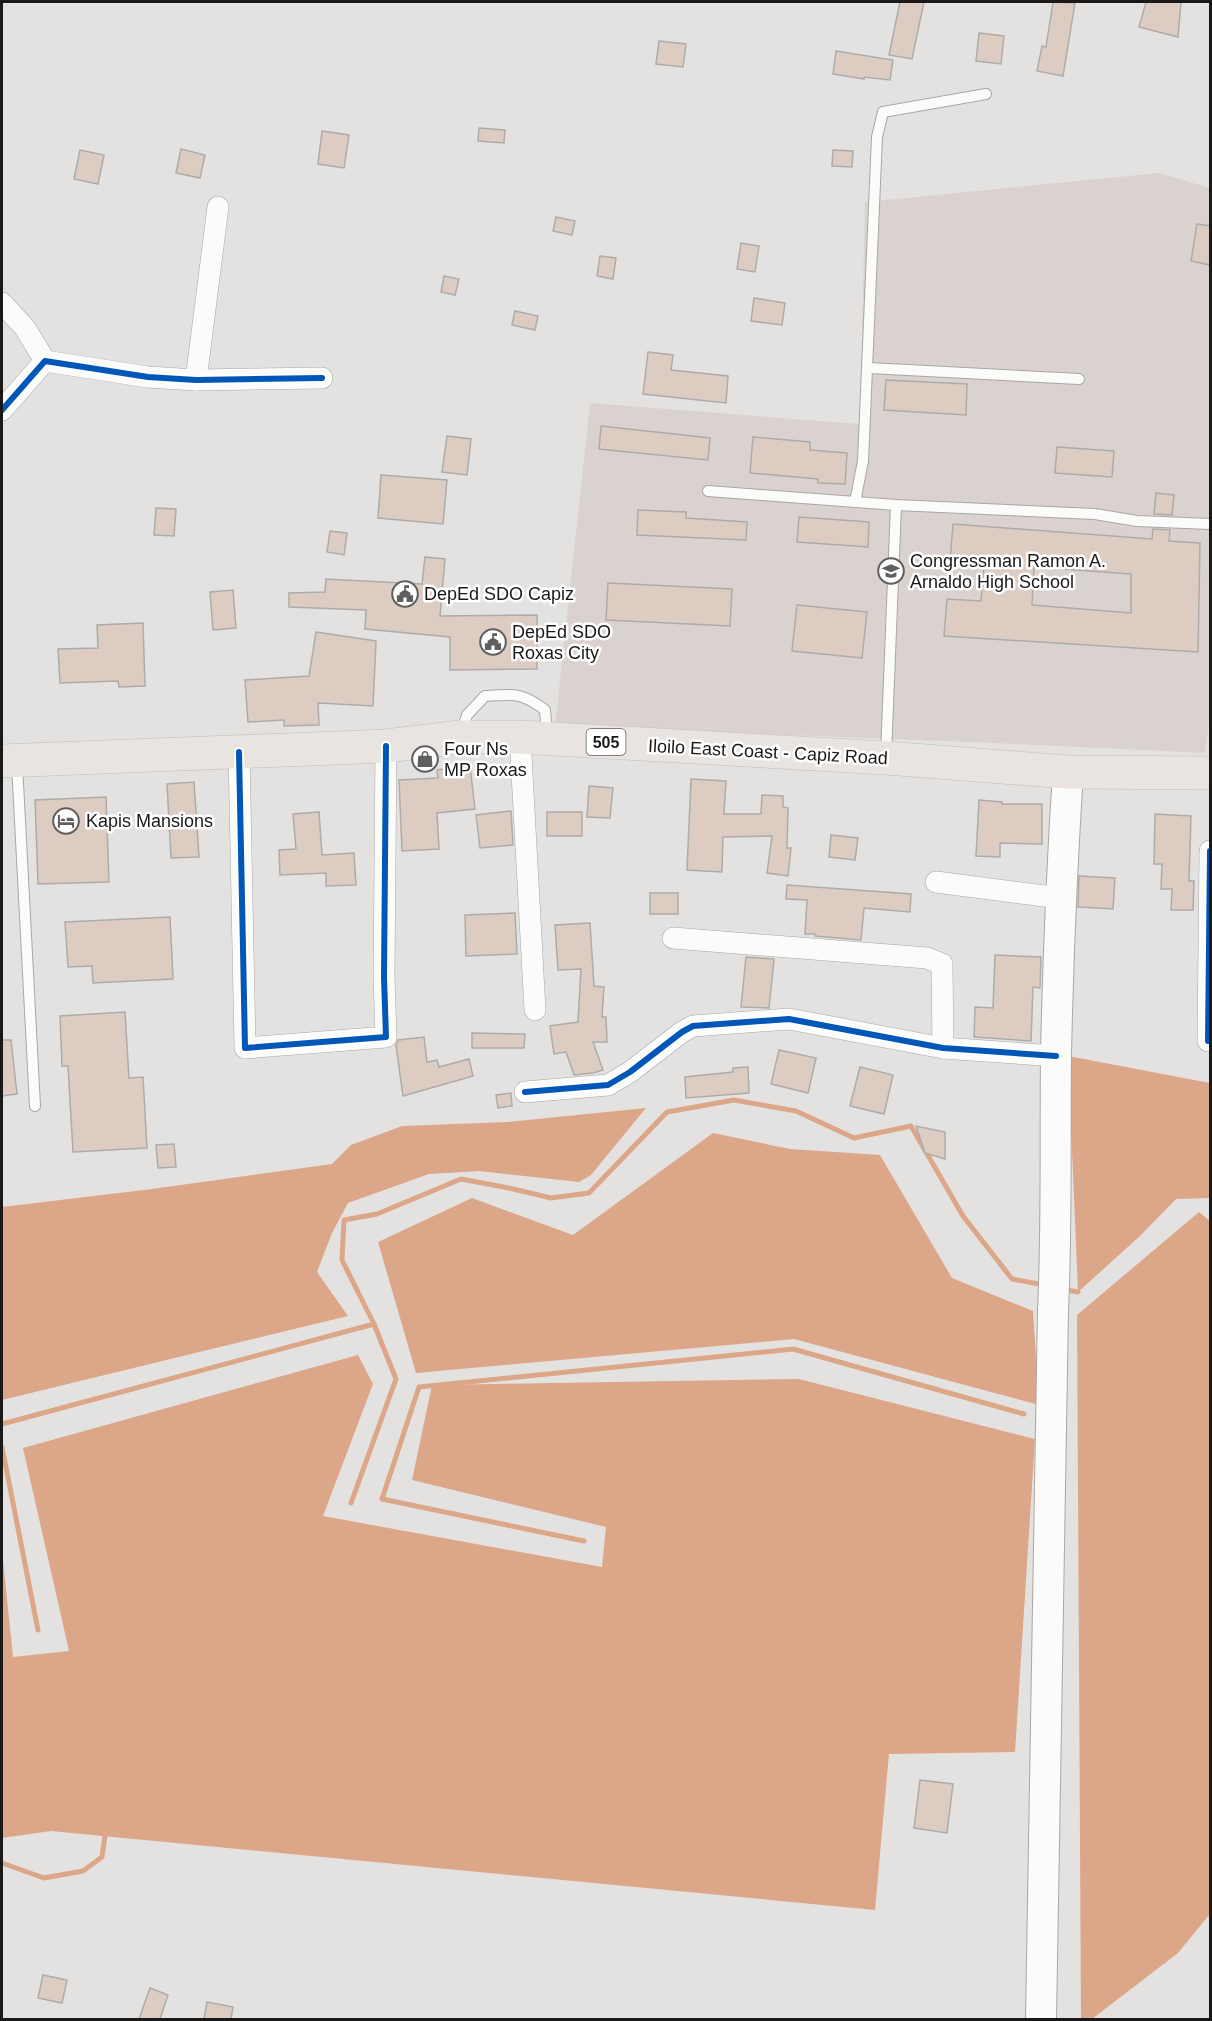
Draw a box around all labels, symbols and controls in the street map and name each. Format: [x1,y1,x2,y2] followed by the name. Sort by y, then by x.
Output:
[910,551,1106,592] place label: Congressman Ramon A. Arnaldo High School
[876,556,906,586] school or university icon: Congressman Ramon A. Arnaldo High School
[390,579,420,609] public building icon: DepEd SDO Capiz
[424,584,574,604] place label: DepEd SDO Capiz
[512,622,611,663] place label: DepEd SDO Roxas City
[478,627,508,657] public building icon: DepEd SDO Roxas City
[586,729,626,755] road number: 505
[648,736,888,768] street label: Iloilo East Coast - Capiz Road
[444,739,527,780] place label: Four Ns MP Roxas
[410,744,440,774] shop icon: Four Ns MP Roxas
[51,806,81,836] hotel icon: Kapis Mansions
[86,811,213,831] place label: Kapis Mansions

